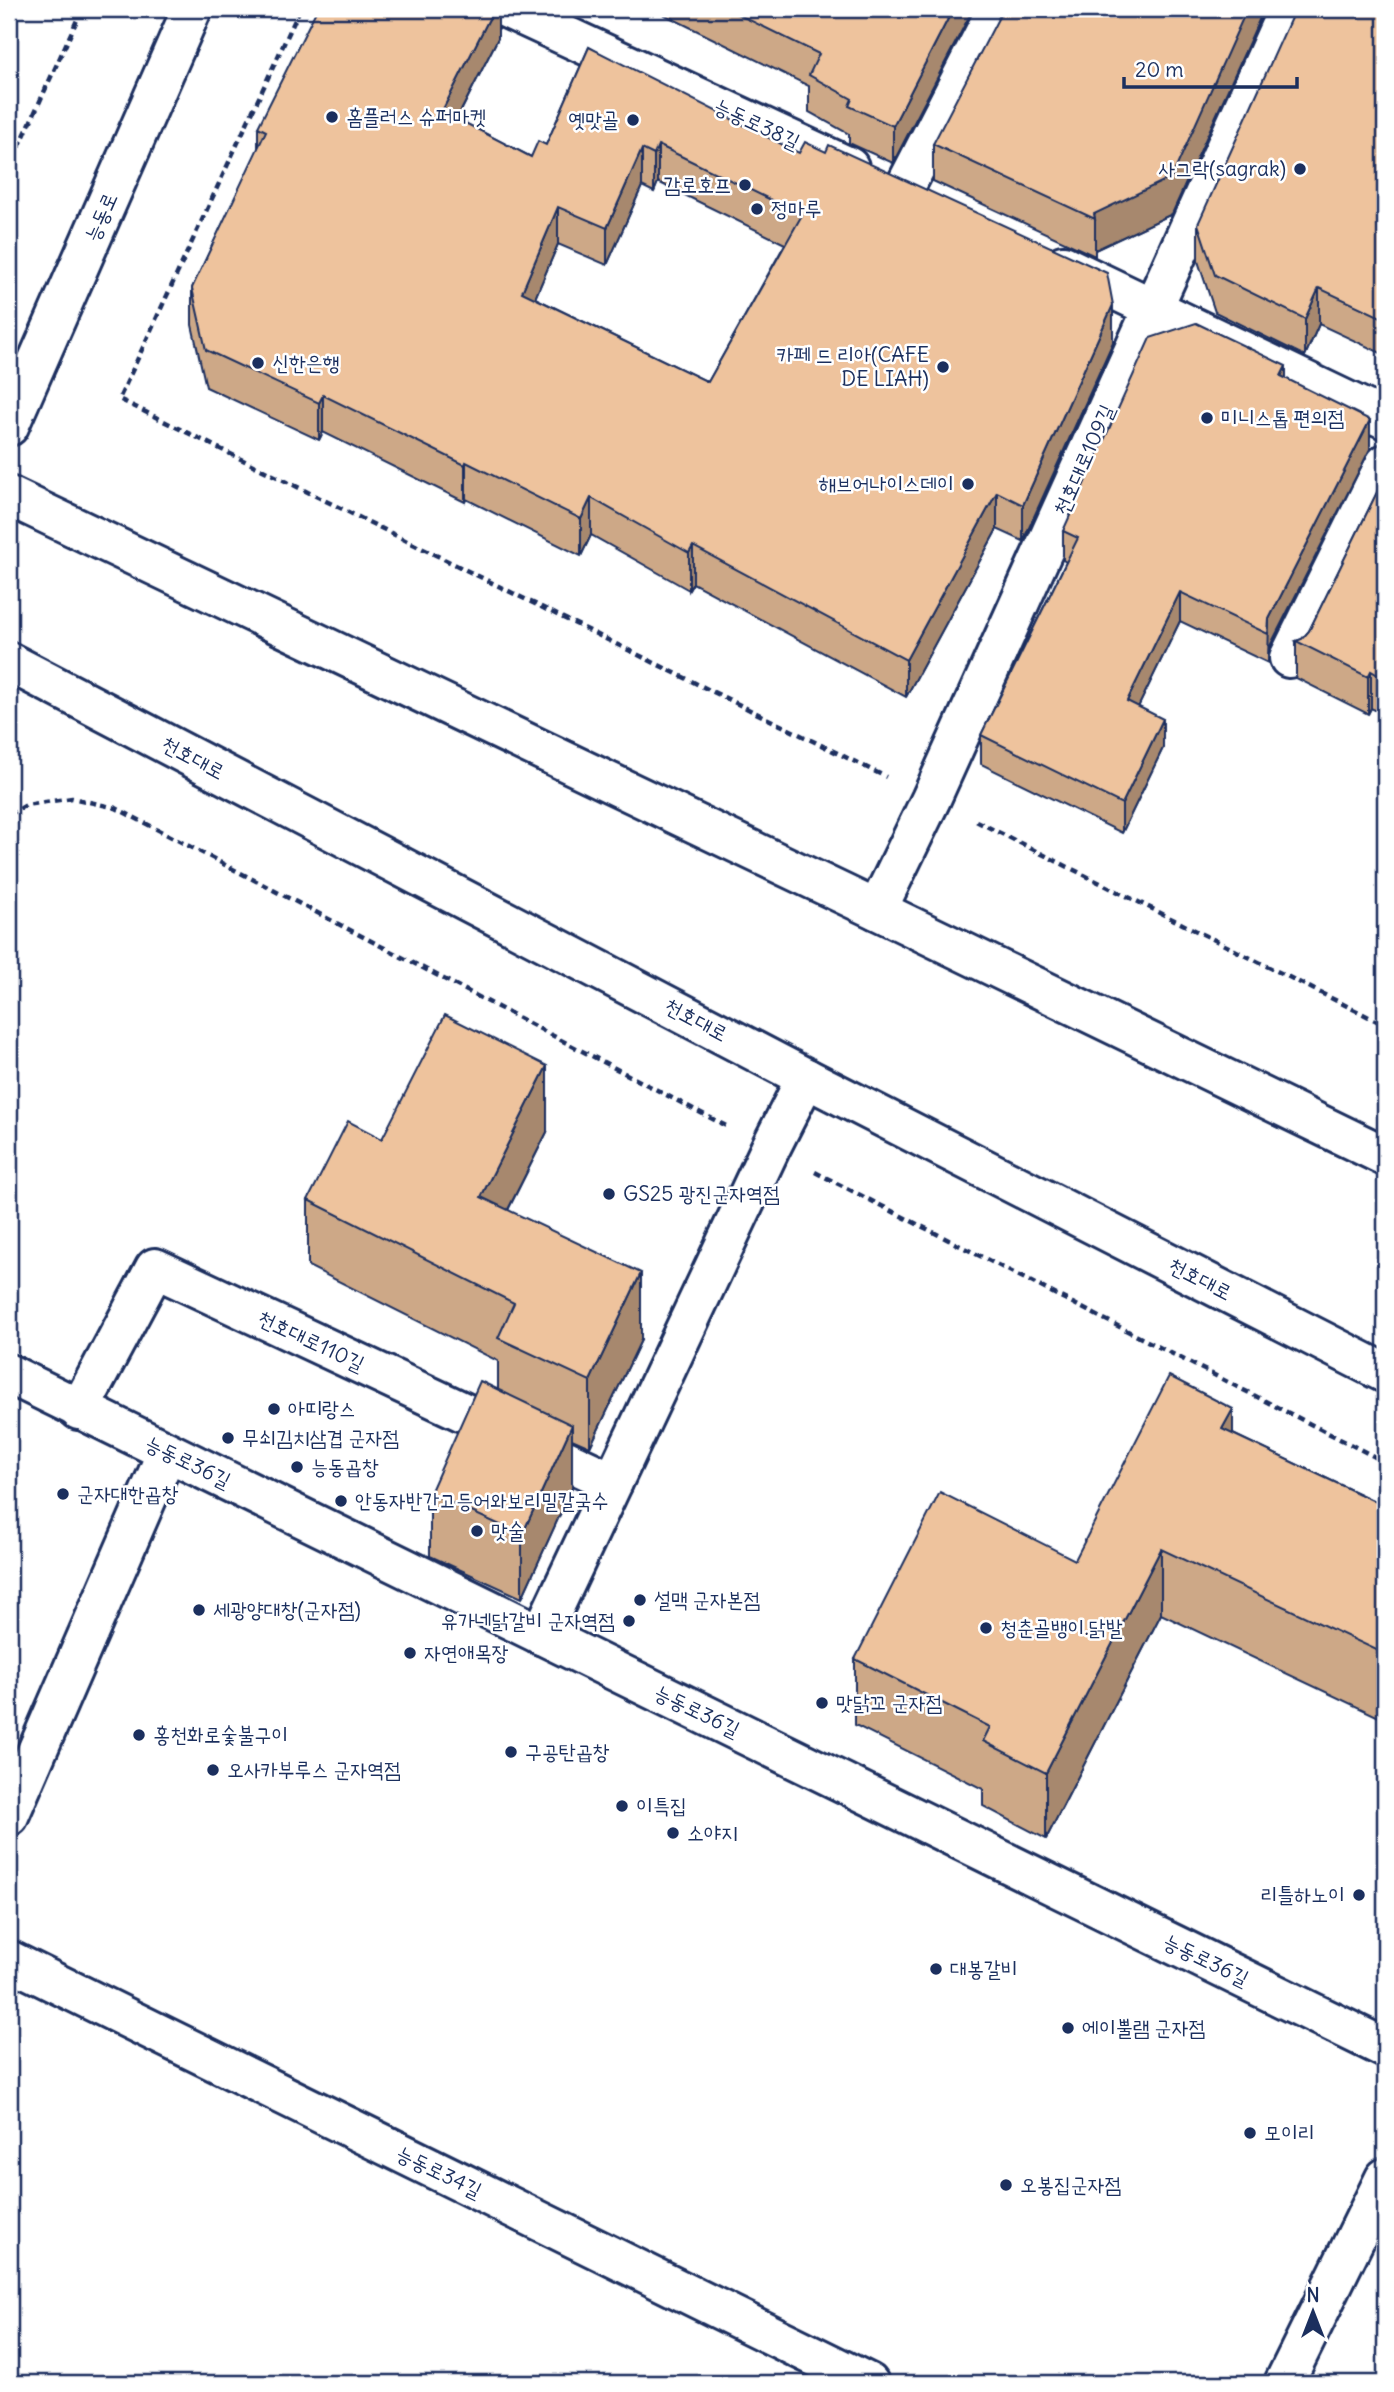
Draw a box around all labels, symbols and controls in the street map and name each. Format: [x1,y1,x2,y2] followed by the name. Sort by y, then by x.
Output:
[1124,46,1298,90] scale bar
[1135,56,1184,83] text: 20 m
[710,92,805,155] street label: 능동로38길
[346,103,486,130] place label: 홈플러스 슈퍼마켓
[568,106,619,133] place label: 옛맛골
[324,109,340,125] marker: 홈플러스 슈퍼마켓
[625,112,641,128] marker: 옛맛골
[1158,155,1286,182] place label: 사그락(sagrak)
[1292,161,1308,177] marker: 사그락(sagrak)
[663,171,731,198] place label: 감로호프
[737,177,753,193] marker: 감로호프
[78,188,123,245] street label: 능동로
[771,195,822,222] place label: 정마루
[749,201,765,217] marker: 정마루
[777,341,929,392] place label: 카페 드 리아(CAFE DE LIAH)
[272,349,340,376] place label: 신한은행
[250,355,266,371] marker: 신한은행
[935,359,951,375] marker: 카페 드 리아(CAFE DE LIAH)
[1047,400,1120,520] street label: 천호대로109길
[1221,404,1344,431] place label: 미니스톱 편의점
[1199,410,1215,426] marker: 미니스톱 편의점
[819,470,954,497] place label: 해브어나이스데이
[960,476,976,492] marker: 해브어나이스데이
[157,730,229,785] street label: 천호대로
[660,992,732,1047] street label: 천호대로
[623,1180,780,1207] place label: GS25 광진군자역점
[601,1186,617,1202] marker: GS25 광진군자역점
[1164,1251,1236,1306] street label: 천호대로
[253,1304,369,1377] street label: 천호대로110길
[288,1395,356,1422] place label: 아띠랑스
[266,1401,282,1417] marker: 아띠랑스
[242,1424,399,1451] place label: 무쇠김치삼겹 군자점
[141,1429,235,1494] street label: 능동로36길
[220,1430,236,1446] marker: 무쇠김치삼겹 군자점
[311,1453,379,1480] place label: 능동곱창
[289,1459,305,1475] marker: 능동곱창
[77,1480,178,1507] place label: 군자대한곱창
[55,1486,71,1502] marker: 군자대한곱창
[355,1487,608,1514] place label: 안동자반간고등어와보리밀칼국수
[333,1493,349,1509] marker: 안동자반간고등어와보리밀칼국수
[491,1517,525,1544] place label: 맛술
[469,1523,485,1539] marker: 맛술
[654,1586,760,1613] place label: 설맥 군자본점
[632,1592,648,1608] marker: 설맥 군자본점
[213,1596,361,1623] place label: 세광양대창(군자점)
[191,1602,207,1618] marker: 세광양대창(군자점)
[441,1607,615,1634] place label: 유가네닭갈비 군자역점
[621,1613,637,1629] marker: 유가네닭갈비 군자역점
[1000,1614,1123,1641] place label: 청춘골뱅이.닭발
[978,1620,994,1636] marker: 청춘골뱅이.닭발
[424,1639,509,1666] place label: 자연애목장
[402,1645,418,1661] marker: 자연애목장
[650,1678,744,1743] street label: 능동로36길
[836,1689,942,1716] place label: 맛닭꼬 군자점
[814,1695,830,1711] marker: 맛닭꼬 군자점
[153,1721,288,1748] place label: 홍천화로숯불구이
[131,1727,147,1743] marker: 홍천화로숯불구이
[525,1738,610,1765] place label: 구공탄곱창
[503,1744,519,1760] marker: 구공탄곱창
[227,1756,401,1783] place label: 오사카부루스 군자역점
[205,1762,221,1778] marker: 오사카부루스 군자역점
[636,1792,687,1819] place label: 이특집
[614,1798,630,1814] marker: 이특집
[687,1819,738,1846] place label: 소야지
[665,1825,681,1841] marker: 소야지
[1261,1881,1345,1908] place label: 리틀하노이
[1351,1887,1367,1903] marker: 리틀하노이
[1159,1927,1253,1992] street label: 능동로36길
[950,1955,1018,1982] place label: 대봉갈비
[928,1961,944,1977] marker: 대봉갈비
[1082,2014,1205,2041] place label: 에이뿔램 군자점
[1060,2020,1076,2036] marker: 에이뿔램 군자점
[1264,2119,1315,2146] place label: 모이리
[1242,2125,1258,2141] marker: 모이리
[392,2139,486,2204] street label: 능동로34길
[1020,2171,1121,2198] place label: 오봉집군자점
[998,2177,1014,2193] marker: 오봉집군자점
[1278,2276,1348,2346] north arrow
[1306,2283,1320,2307] text: N

